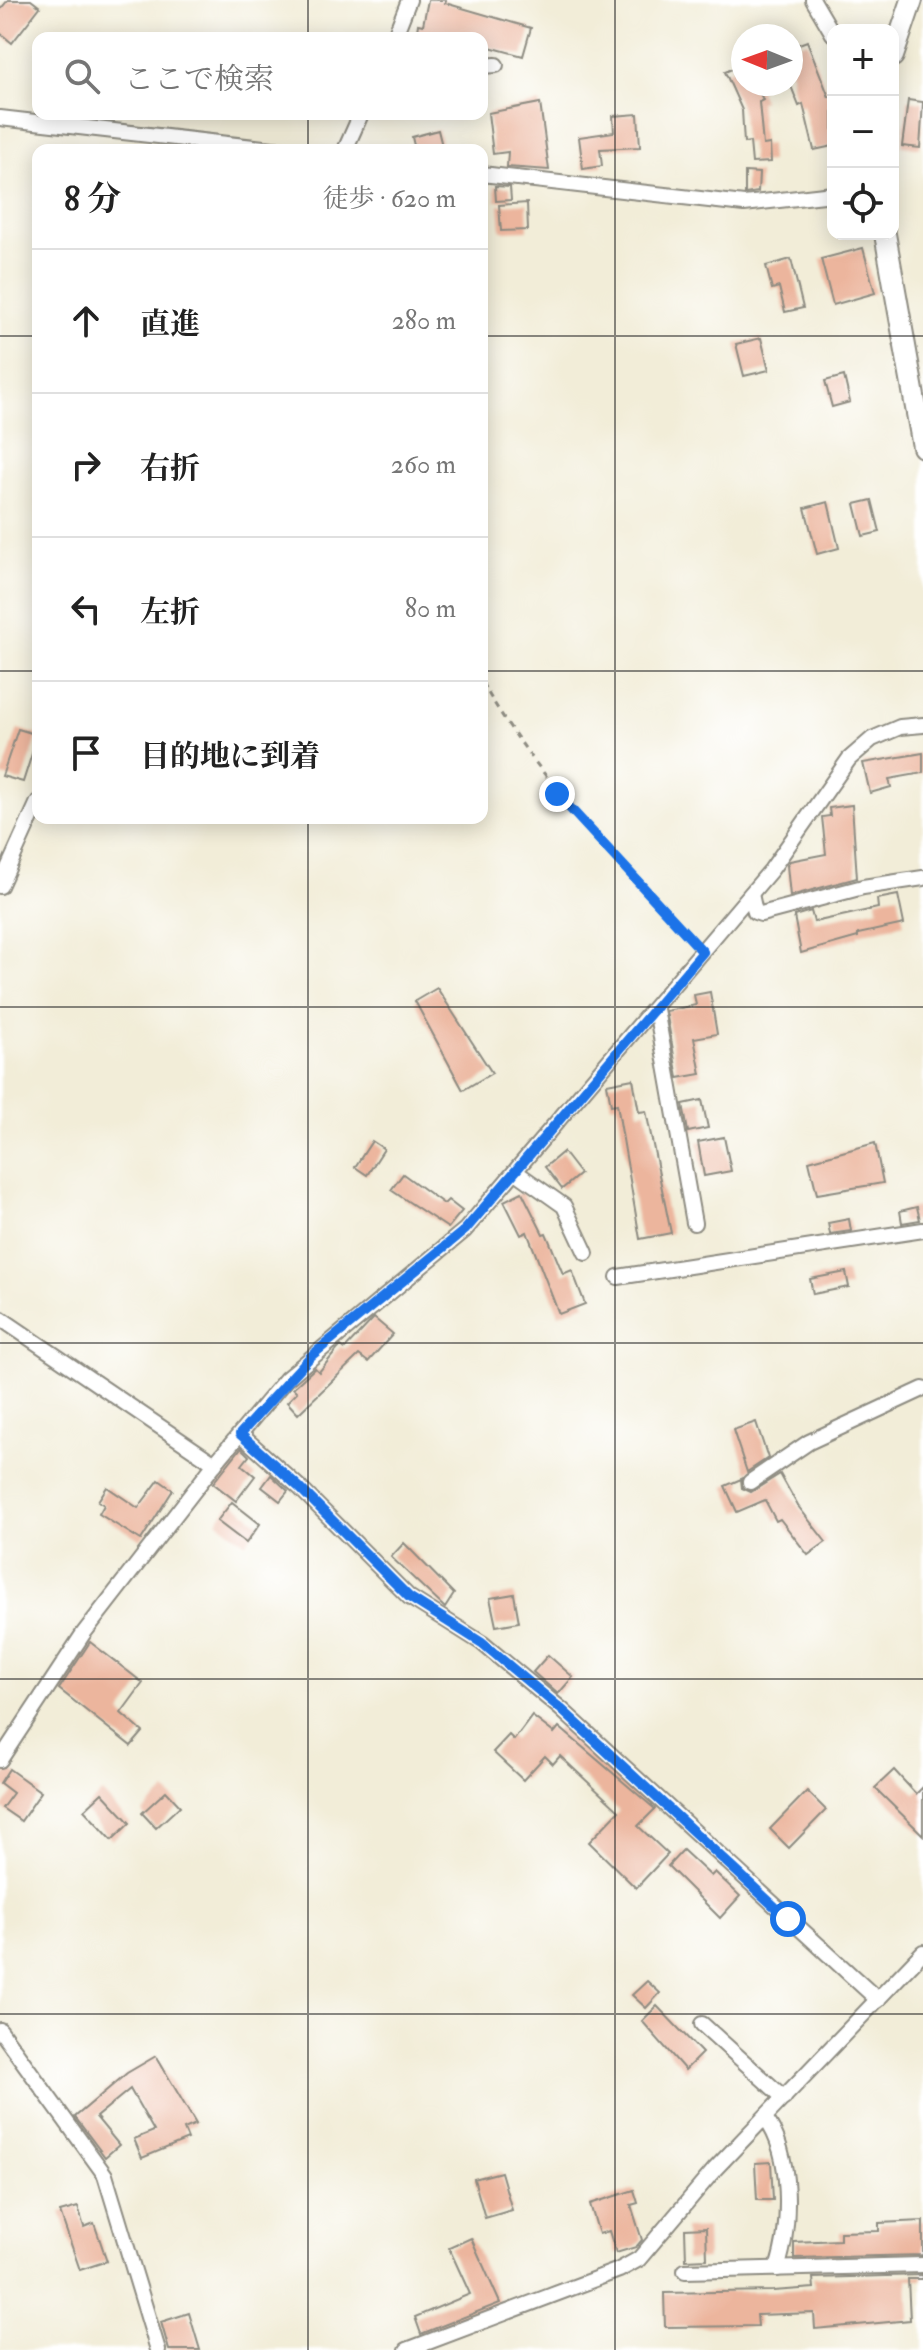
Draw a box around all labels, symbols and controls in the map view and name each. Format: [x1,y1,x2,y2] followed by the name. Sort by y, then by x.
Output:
[731,24,803,96] north arrow
[827,24,899,240] map controls
[827,24,899,96] button: +
[32,32,488,120] search box
[60,54,104,98] icon: search
[124,61,274,98] text: ここで検索
[827,96,899,168] button: −
[827,168,899,240] button: locate
[64,178,121,221] text: 8 分
[323,183,456,215] text: 徒歩 · 620 m
[64,299,108,343] icon: ahead
[392,305,456,337] text: 280 m
[140,306,200,343] text: 直進
[64,443,108,487] icon: right
[391,449,456,481] text: 260 m
[140,450,200,487] text: 右折
[64,587,108,631] icon: left
[405,593,456,625] text: 80 m
[140,594,200,631] text: 左折
[64,731,108,775] icon: arrive
[140,738,320,775] text: 目的地に到着
[539,776,575,812] route end
[770,1901,806,1937] route start

